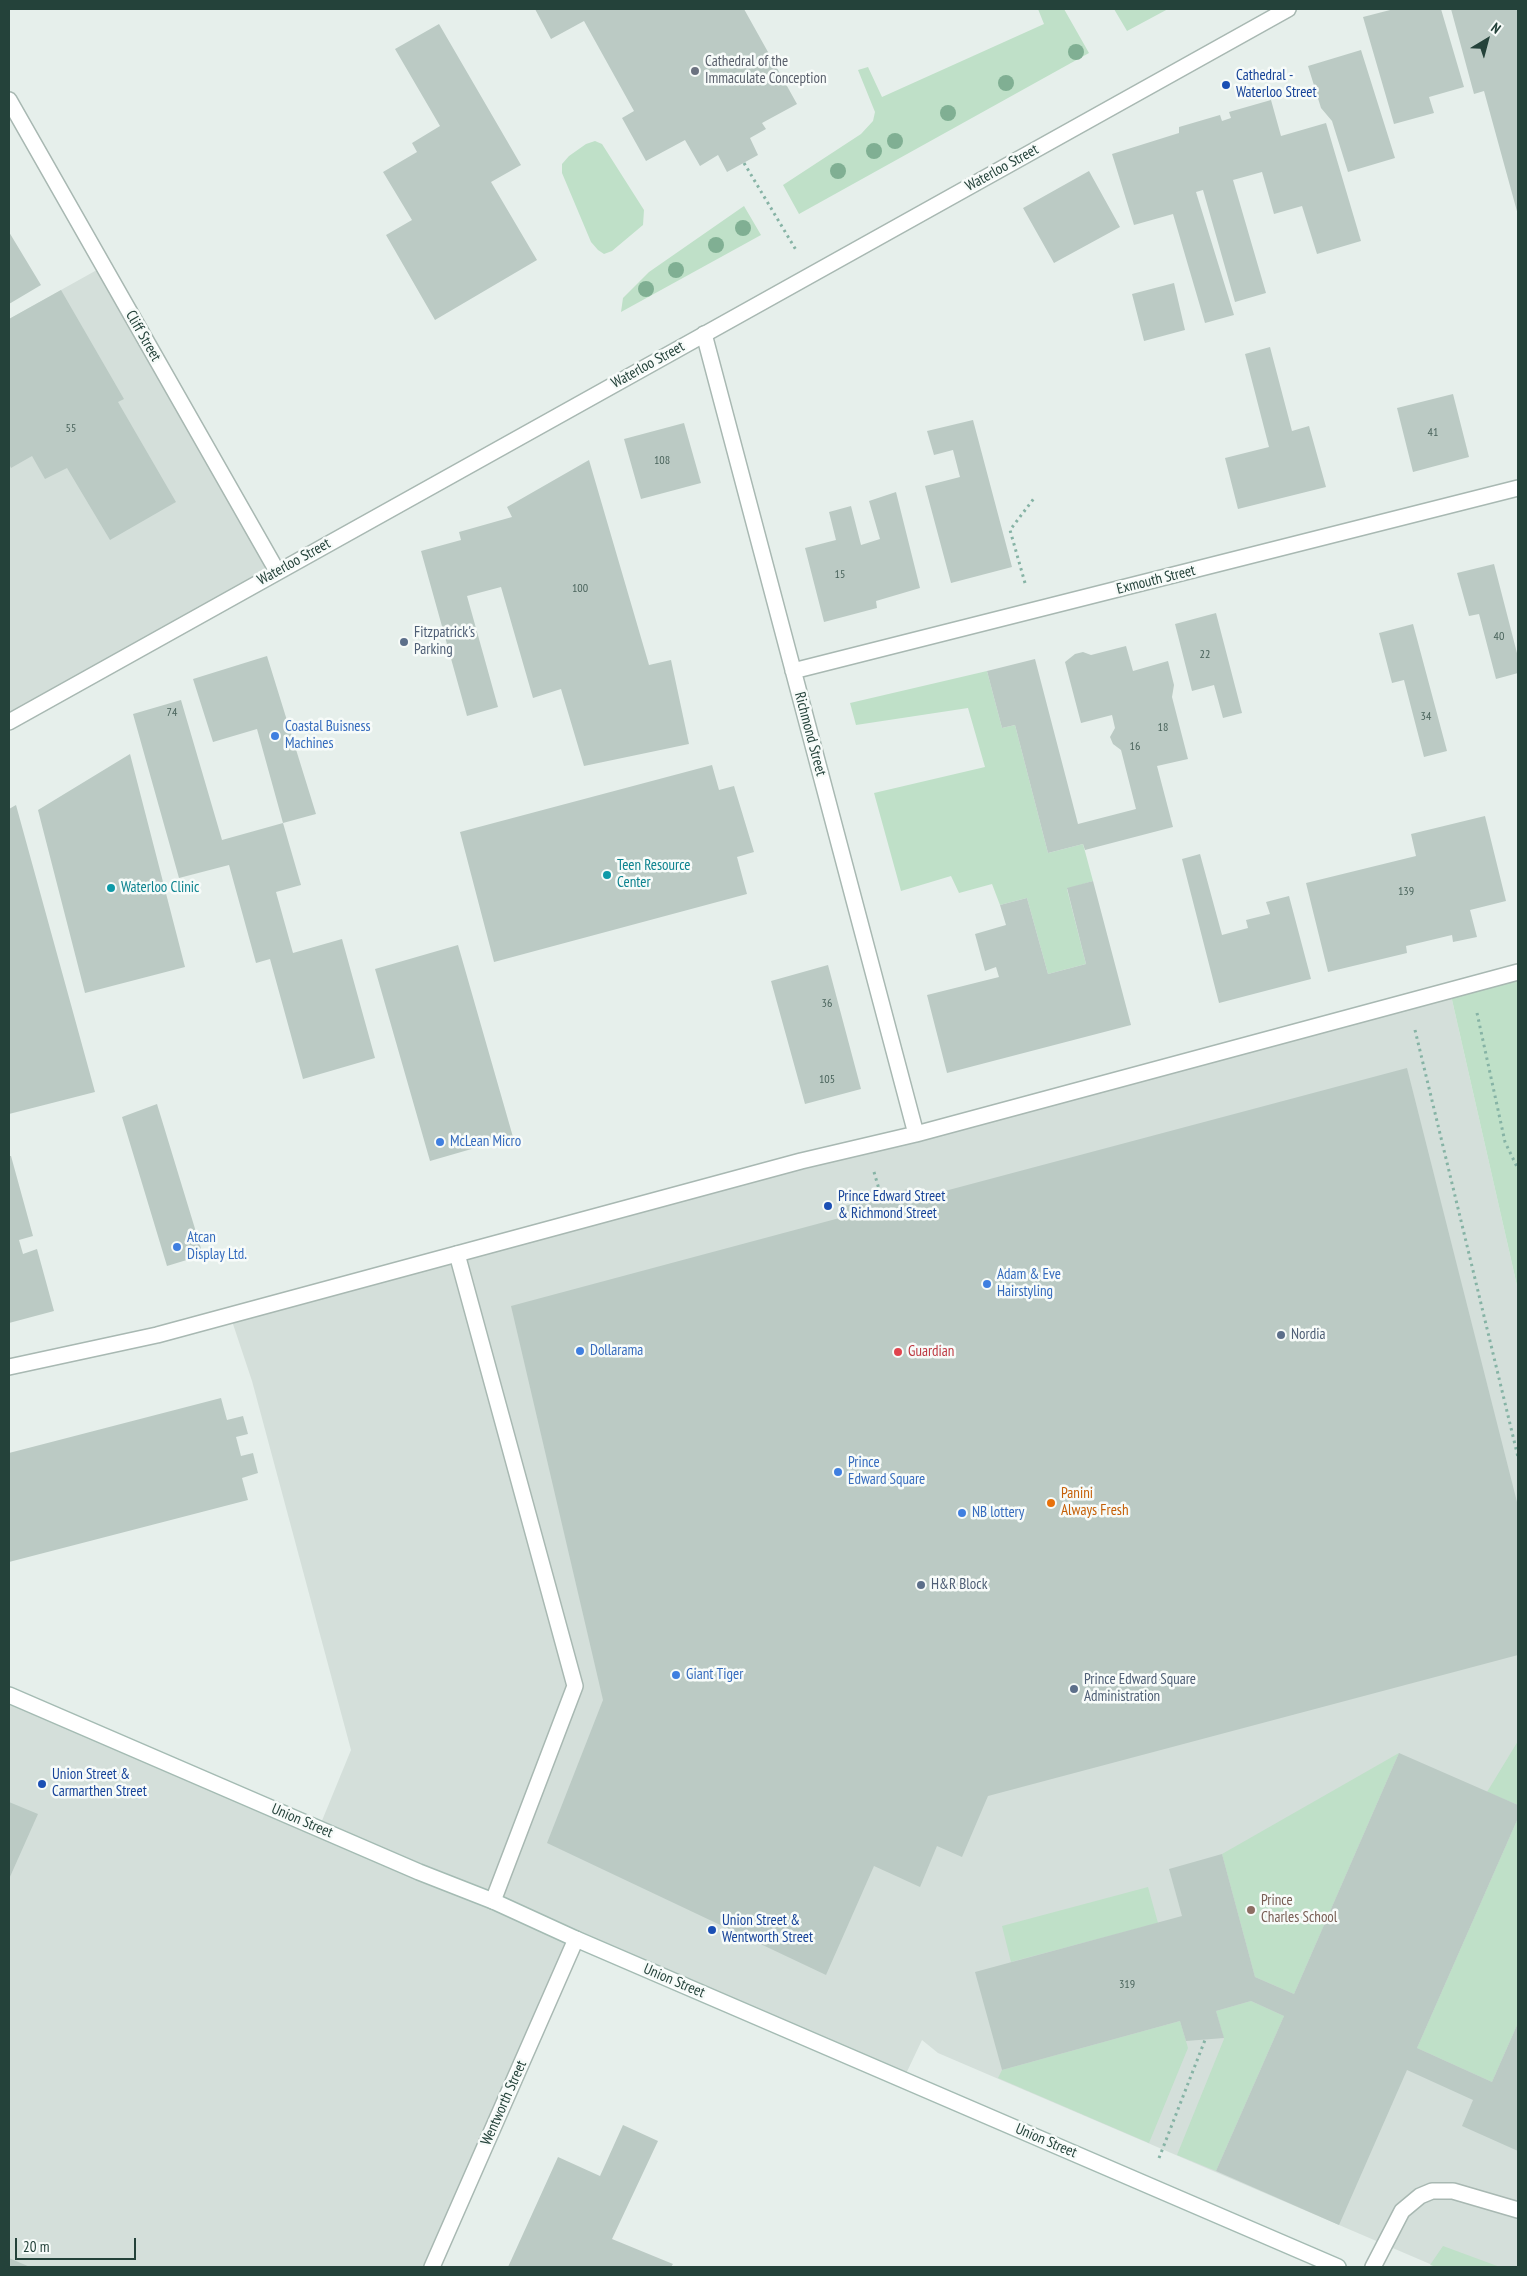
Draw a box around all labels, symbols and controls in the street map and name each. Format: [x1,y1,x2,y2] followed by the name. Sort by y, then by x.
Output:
[1462,15,1512,65] north arrow
[1488,19,1504,37] text: N
[705,53,827,88] place label: Cathedral of the Immaculate Conception
[689,65,701,77] marker: Cathedral of the Immaculate Conception
[1236,67,1317,102] place label: Cathedral - Waterloo Street
[1220,79,1232,91] marker: Cathedral - Waterloo Street
[962,141,1042,195] street label: Waterloo Street
[121,307,165,365] street label: Cliff Street
[608,338,688,392] street label: Waterloo Street
[66,422,76,436] house number: 55
[1428,426,1438,440] house number: 41
[654,454,670,468] house number: 108
[254,535,334,589] street label: Waterloo Street
[1115,562,1197,598] street label: Exmouth Street
[835,568,845,582] house number: 15
[572,582,588,596] house number: 100
[414,624,475,659] place label: Fitzpatrick's Parking
[1494,630,1504,644] house number: 40
[398,636,410,648] marker: Fitzpatrick's Parking
[1200,648,1210,662] house number: 22
[790,690,830,778] street label: Richmond Street
[167,706,177,720] house number: 74
[1421,710,1431,724] house number: 34
[285,718,371,753] place label: Coastal Buisness Machines
[1158,721,1168,735] house number: 18
[269,730,281,742] marker: Coastal Buisness Machines
[1130,740,1140,754] house number: 16
[617,857,690,892] place label: Teen Resource Center
[601,869,613,881] marker: Teen Resource Center
[121,879,199,897] place label: Waterloo Clinic
[105,882,117,894] marker: Waterloo Clinic
[1398,885,1414,899] house number: 139
[822,997,832,1011] house number: 36
[819,1073,835,1087] house number: 105
[450,1133,521,1151] place label: McLean Micro
[434,1136,446,1148] marker: McLean Micro
[838,1188,945,1223] place label: Prince Edward Street & Richmond Street
[822,1200,834,1212] marker: Prince Edward Street & Richmond Street
[187,1229,247,1264] place label: Atcan Display Ltd.
[171,1241,183,1253] marker: Atcan Display Ltd.
[997,1266,1061,1301] place label: Adam & Eve Hairstyling
[981,1278,993,1290] marker: Adam & Eve Hairstyling
[1291,1326,1325,1344] place label: Nordia
[1275,1329,1287,1341] marker: Nordia
[590,1342,643,1360] place label: Dollarama
[908,1343,954,1361] place label: Guardian
[574,1345,586,1357] marker: Dollarama
[892,1346,904,1358] marker: Guardian
[848,1454,925,1489] place label: Prince Edward Square
[832,1466,844,1478] marker: Prince Edward Square
[1061,1485,1128,1520] place label: Panini Always Fresh
[1045,1497,1057,1509] marker: Panini Always Fresh
[972,1504,1024,1522] place label: NB lottery
[956,1507,968,1519] marker: NB lottery
[931,1576,987,1594] place label: H&R Block
[915,1579,927,1591] marker: H&R Block
[686,1666,743,1684] place label: Giant Tiger
[670,1669,682,1681] marker: Giant Tiger
[1084,1671,1196,1706] place label: Prince Edward Square Administration
[1068,1683,1080,1695] marker: Prince Edward Square Administration
[52,1766,147,1801] place label: Union Street & Carmarthen Street
[36,1778,48,1790] marker: Union Street & Carmarthen Street
[269,1800,335,1842] street label: Union Street
[1261,1892,1337,1927] place label: Prince Charles School
[1245,1904,1257,1916] marker: Prince Charles School
[722,1912,813,1947] place label: Union Street & Wentworth Street
[706,1924,718,1936] marker: Union Street & Wentworth Street
[641,1960,707,2002] street label: Union Street
[1119,1978,1135,1992] house number: 319
[477,2058,531,2148] street label: Wentworth Street
[1013,2120,1079,2162] street label: Union Street
[18,2228,139,2260] scale bar
[23,2237,49,2256] text: 20 m

